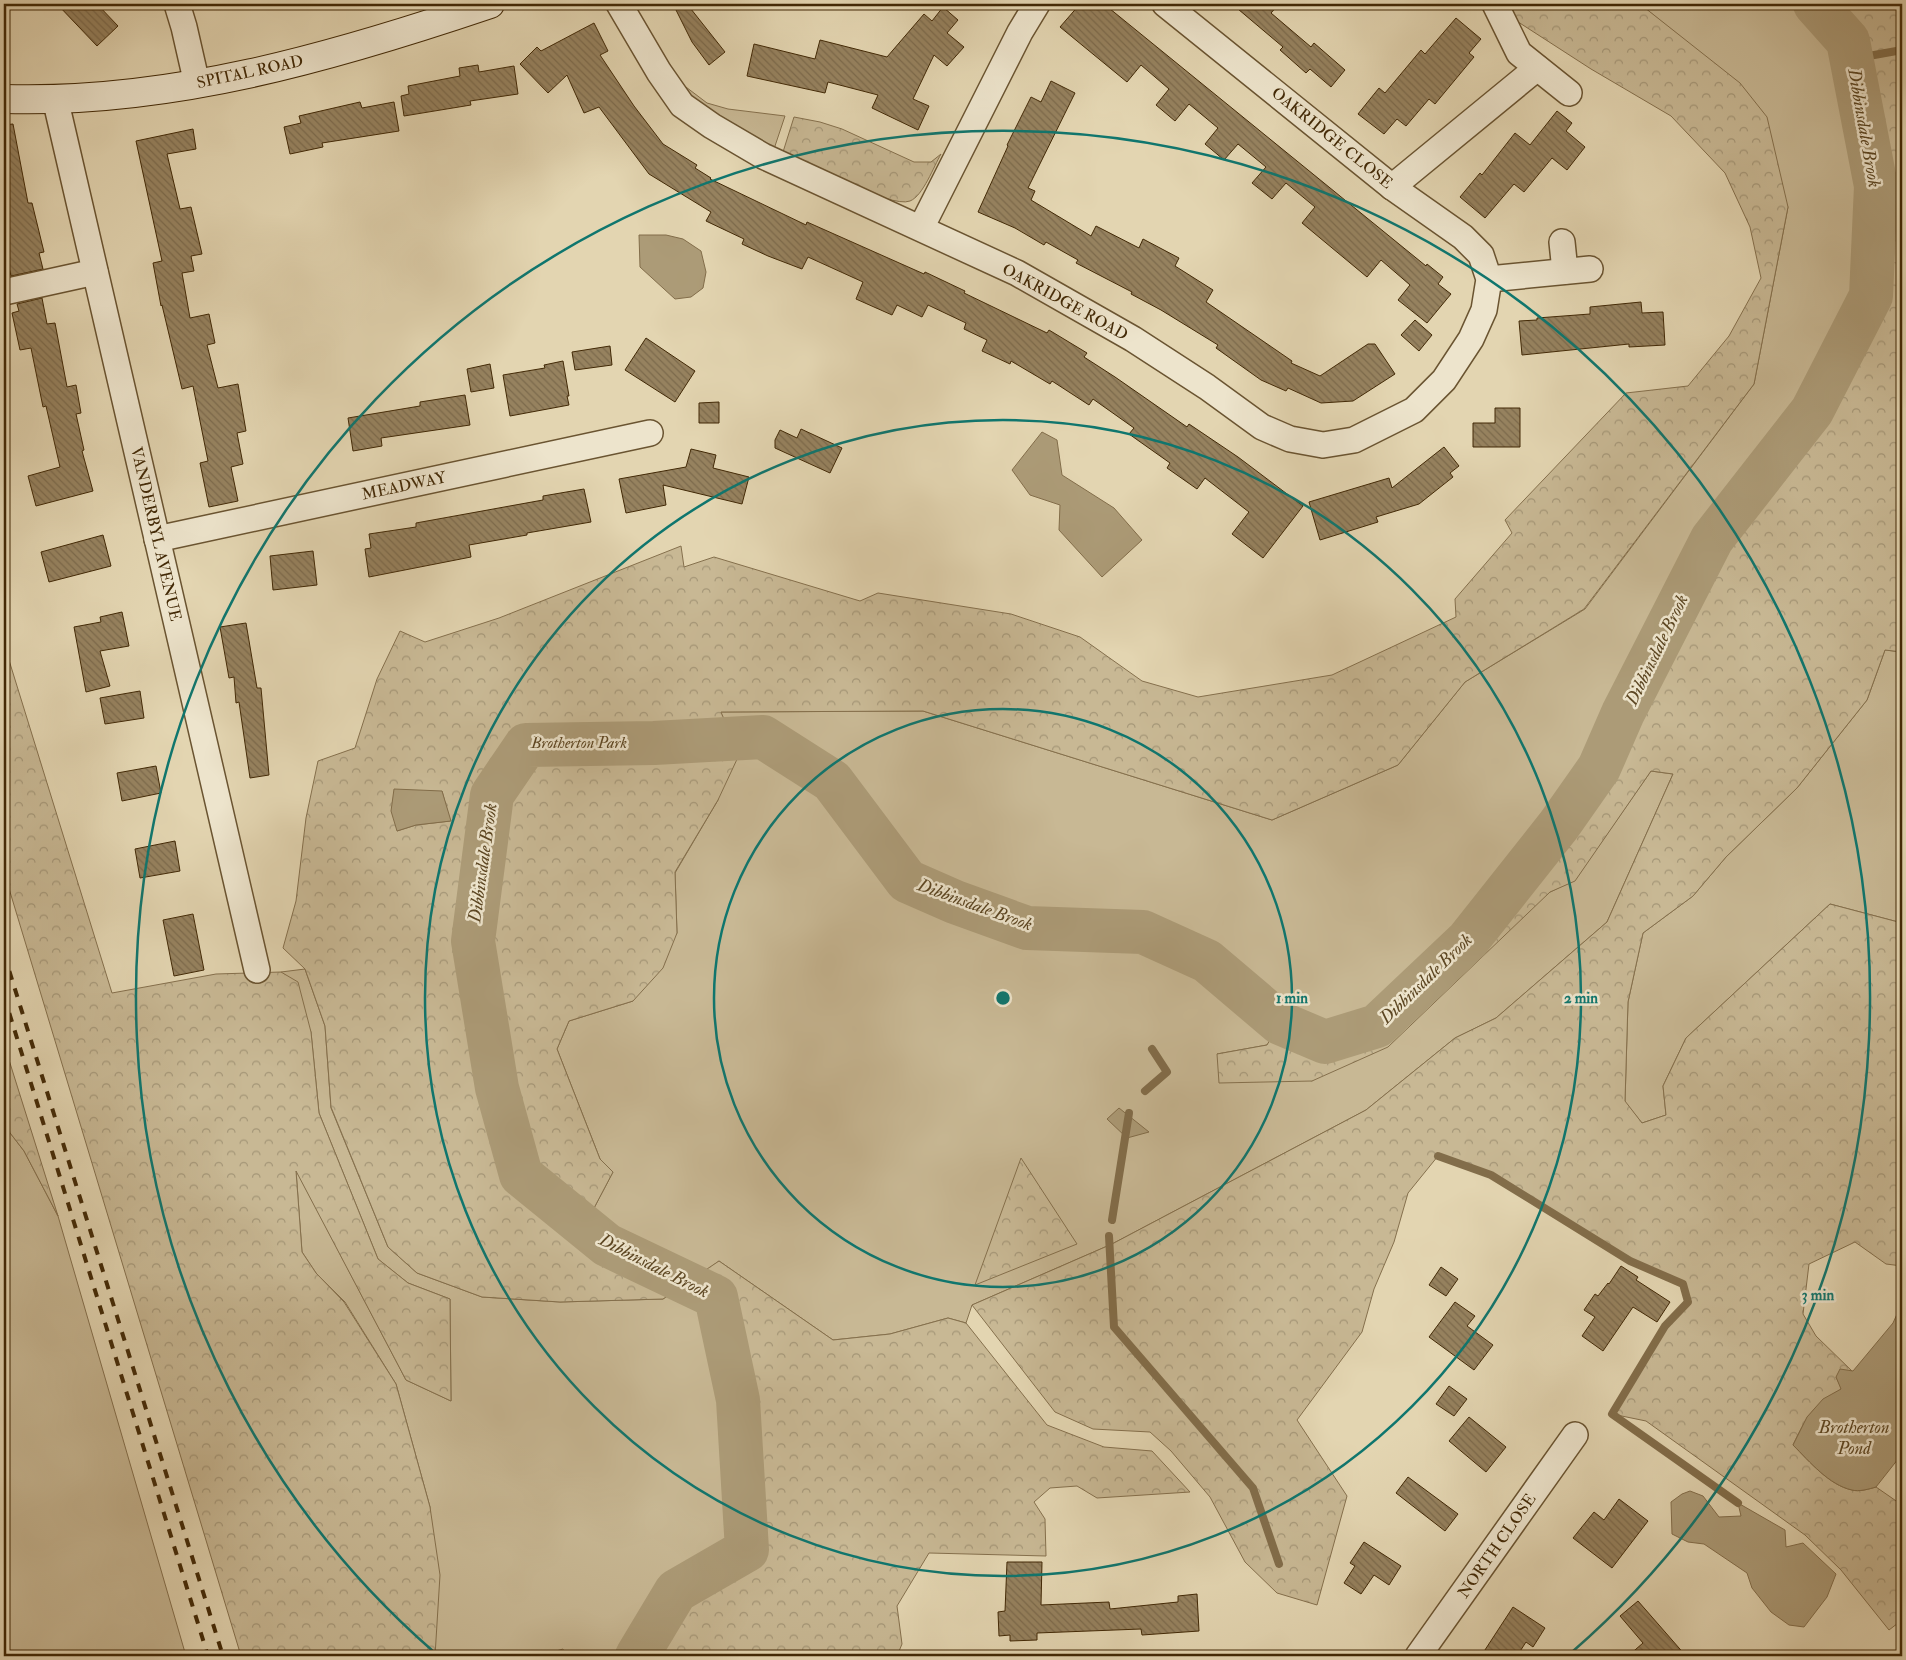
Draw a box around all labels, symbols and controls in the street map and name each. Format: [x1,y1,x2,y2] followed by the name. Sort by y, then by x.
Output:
[195,51,305,93] street label: SPITAL ROAD
[1842,66,1886,189] water label: Dibbinsdale Brook
[1267,83,1397,193] street label: OAKRIDGE CLOSE
[999,259,1131,345] street label: OAKRIDGE ROAD
[126,445,186,623] street label: VANDERBYL AVENUE
[360,467,449,505] street label: MEADWAY
[1620,591,1694,710] water label: Dibbinsdale Brook
[530,733,627,753] park label: Brotherton Park
[463,802,503,925] water label: Dibbinsdale Brook
[914,873,1035,936] water label: Dibbinsdale Brook
[1374,929,1477,1030] water label: Dibbinsdale Brook
[994,989,1012,1007] centre of rings
[1276,989,1308,1008] text: 1 min
[1564,989,1598,1008] text: 2 min
[594,1228,713,1304] water label: Dibbinsdale Brook
[1802,1286,1834,1305] text: 3 min
[1817,1416,1890,1460] water label: Brotherton Pond
[1453,1490,1541,1602] street label: NORTH CLOSE

